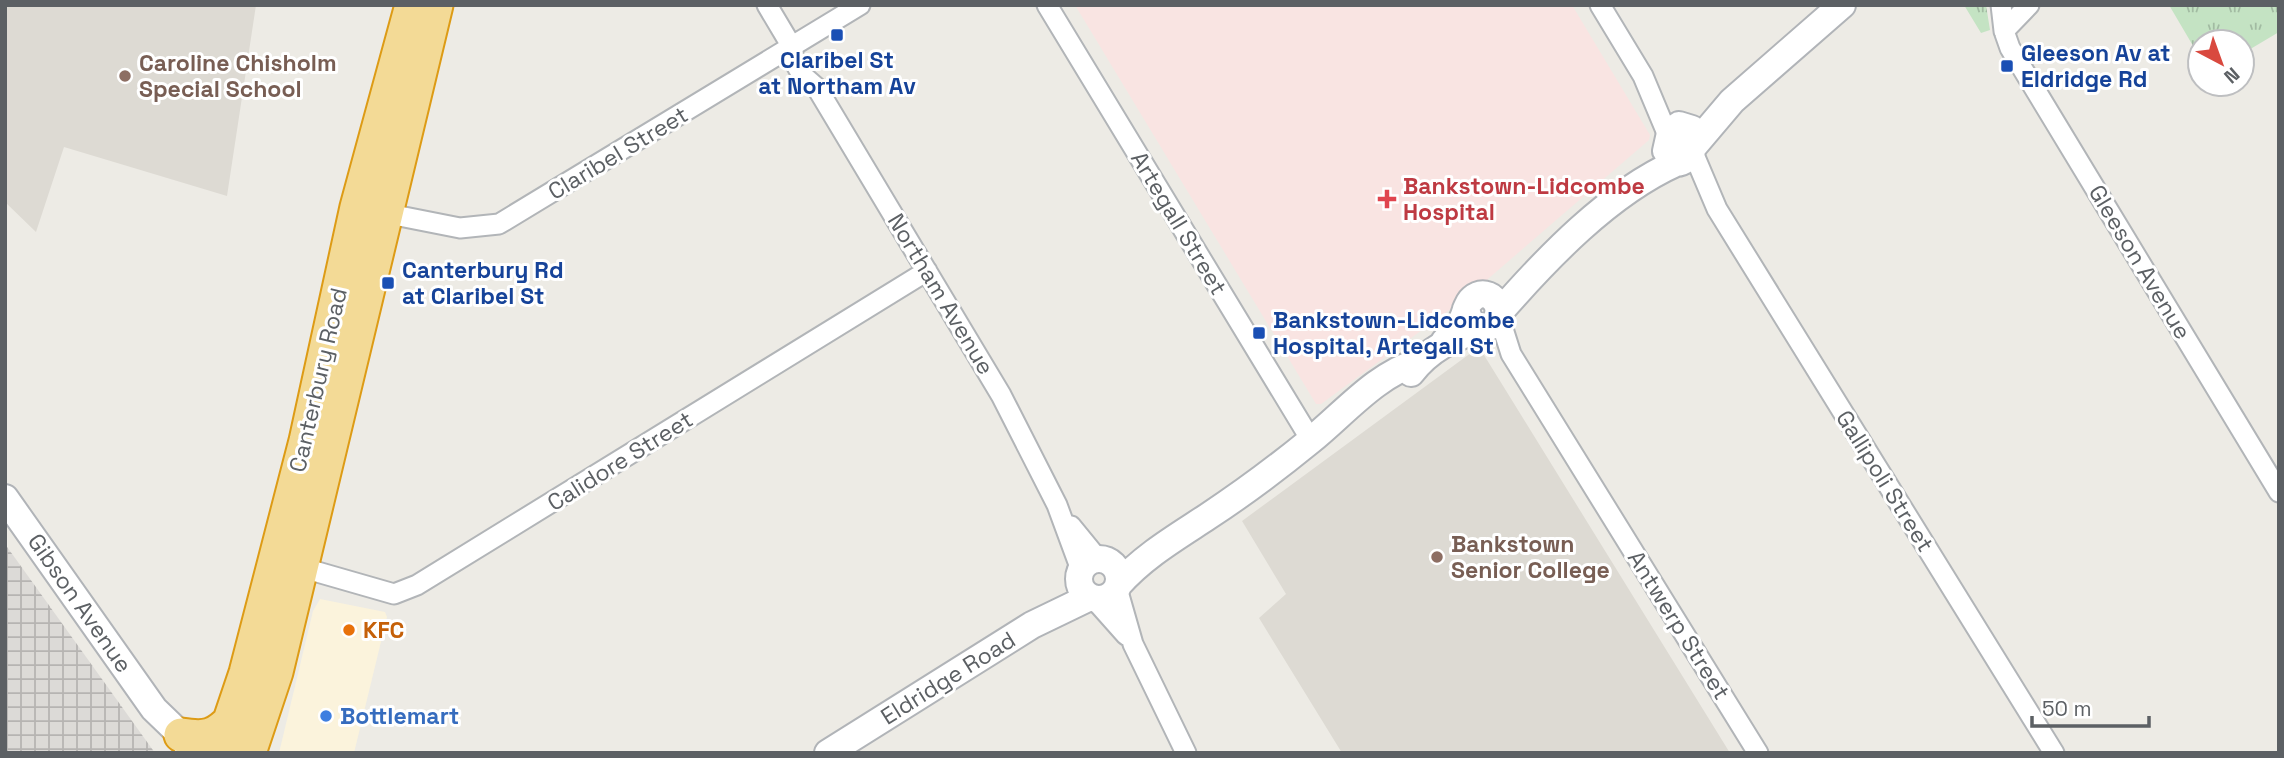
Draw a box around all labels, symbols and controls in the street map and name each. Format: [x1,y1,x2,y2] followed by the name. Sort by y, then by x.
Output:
[829,27,845,43] marker: Claribel St at Northam Av
[2186,28,2256,98] north arrow
[2021,38,2171,94] place label: Gleeson Av at Eldridge Rd
[758,45,916,101] place label: Claribel St at Northam Av
[139,48,337,104] place label: Caroline Chisholm Special School
[1999,58,2015,74] marker: Gleeson Av at Eldridge Rd
[2219,62,2245,89] text: N
[117,68,133,84] marker: Caroline Chisholm Special School
[542,99,694,207] street label: Claribel Street
[1124,146,1234,300] street label: Artegall Street
[1403,171,1645,227] place label: Bankstown-Lidcombe Hospital
[2082,179,2198,345] street label: Gleeson Avenue
[1377,189,1397,209] marker: Bankstown-Lidcombe Hospital
[881,208,1001,380] street label: Northam Avenue
[402,255,564,311] place label: Canterbury Rd at Claribel St
[380,275,396,291] marker: Canterbury Rd at Claribel St
[282,285,354,475] street label: Canterbury Road
[1273,305,1515,361] place label: Bankstown-Lidcombe Hospital, Artegall St
[1251,325,1267,341] marker: Bankstown-Lidcombe Hospital, Artegall St
[542,404,698,518] street label: Calidore Street
[1829,404,1941,558] street label: Gallipoli Street
[21,528,139,678] street label: Gibson Avenue
[1451,529,1610,585] place label: Bankstown Senior College
[1621,545,1737,705] street label: Antwerp Street
[1429,549,1445,565] marker: Bankstown Senior College
[363,615,404,645] place label: KFC
[341,622,357,638] marker: KFC
[875,625,1021,731] street label: Eldridge Road
[2032,684,2149,728] scale bar
[2042,695,2092,722] text: 50 m
[340,701,459,731] place label: Bottlemart
[318,708,334,724] marker: Bottlemart

